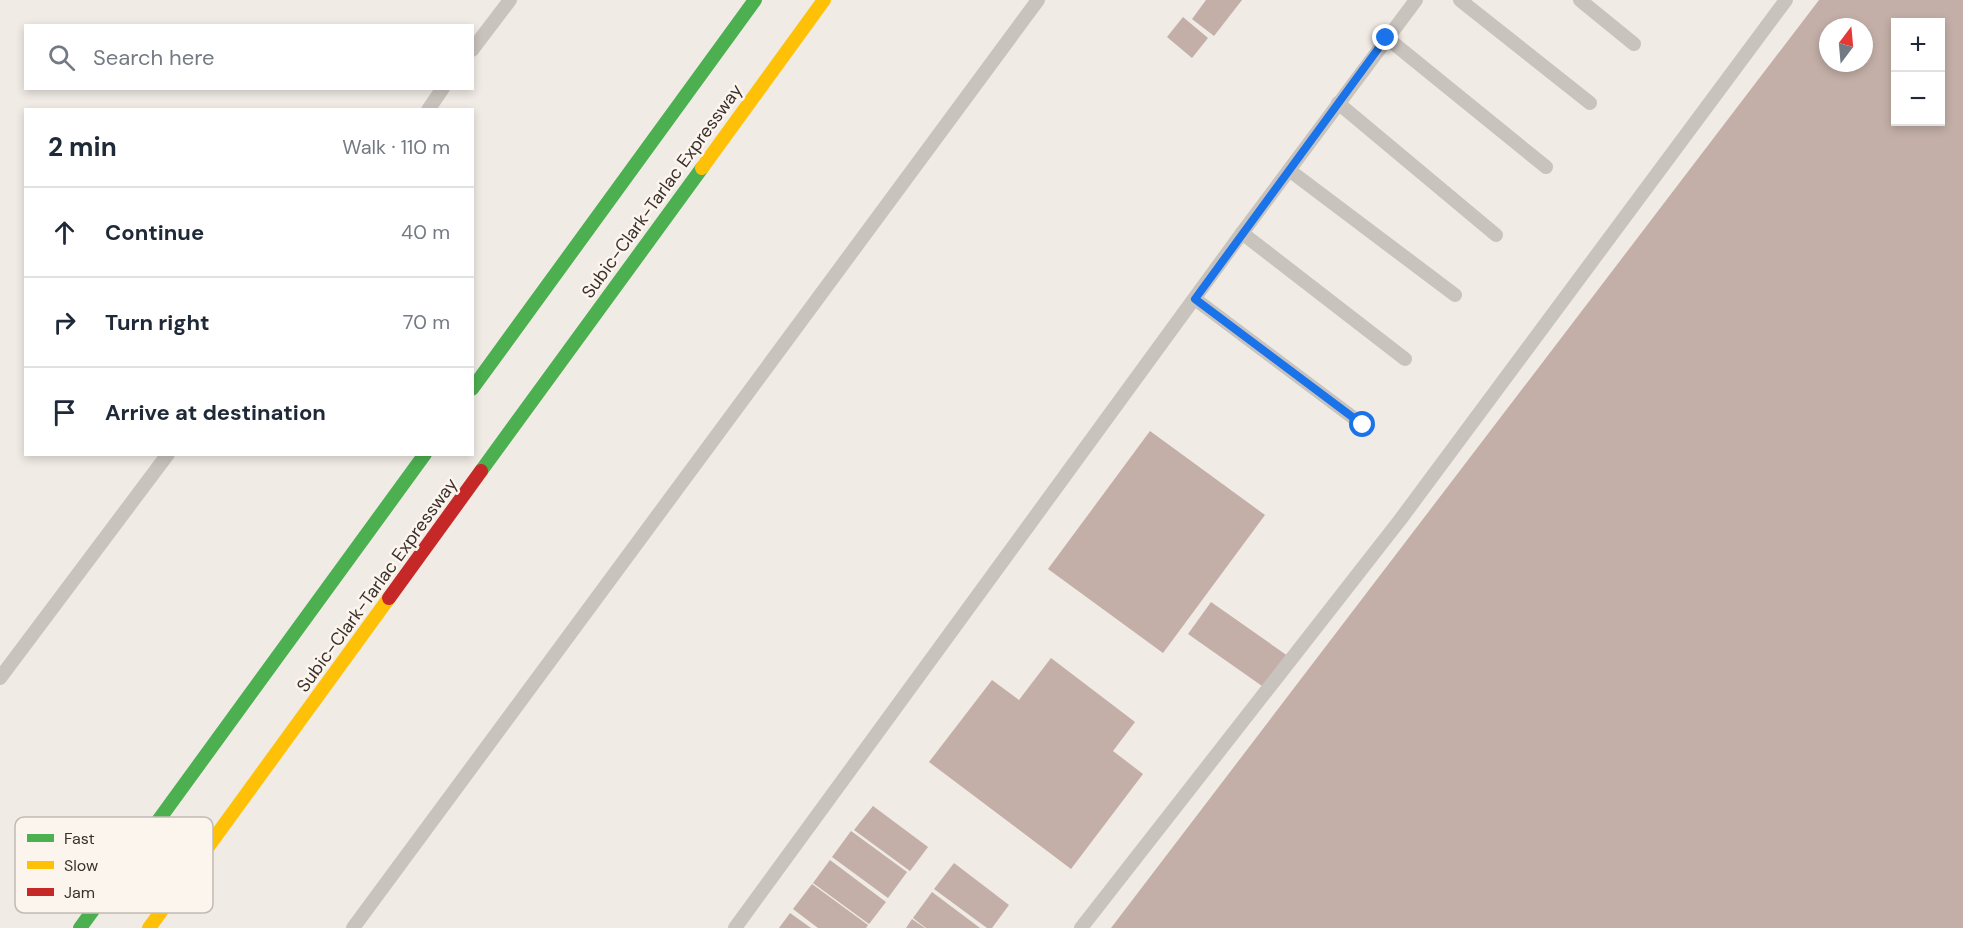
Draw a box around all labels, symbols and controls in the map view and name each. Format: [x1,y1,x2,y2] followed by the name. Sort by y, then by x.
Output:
[1819,18,1873,72] north arrow
[1891,18,1945,126] map controls
[1891,18,1945,72] button: +
[24,24,474,90] search box
[1372,24,1398,50] route end
[45,41,78,74] icon: search
[93,43,214,72] text: Search here
[1891,72,1945,126] button: −
[576,79,748,303] street label: Subic-Clark-Tarlac Expressway
[48,130,117,164] text: 2 min
[342,134,450,160] text: Walk · 110 m
[48,216,81,249] icon: ahead
[105,218,204,247] text: Continue
[401,219,450,245] text: 40 m
[48,306,81,339] icon: right
[105,308,210,337] text: Turn right
[403,309,450,335] text: 70 m
[48,396,81,429] icon: arrive
[105,398,326,427] text: Arrive at destination
[1349,411,1375,437] route start
[291,473,463,697] street label: Subic-Clark-Tarlac Expressway
[15,817,213,913] legend
[64,828,95,849] text: Fast
[64,855,98,876] text: Slow
[64,882,95,903] text: Jam

